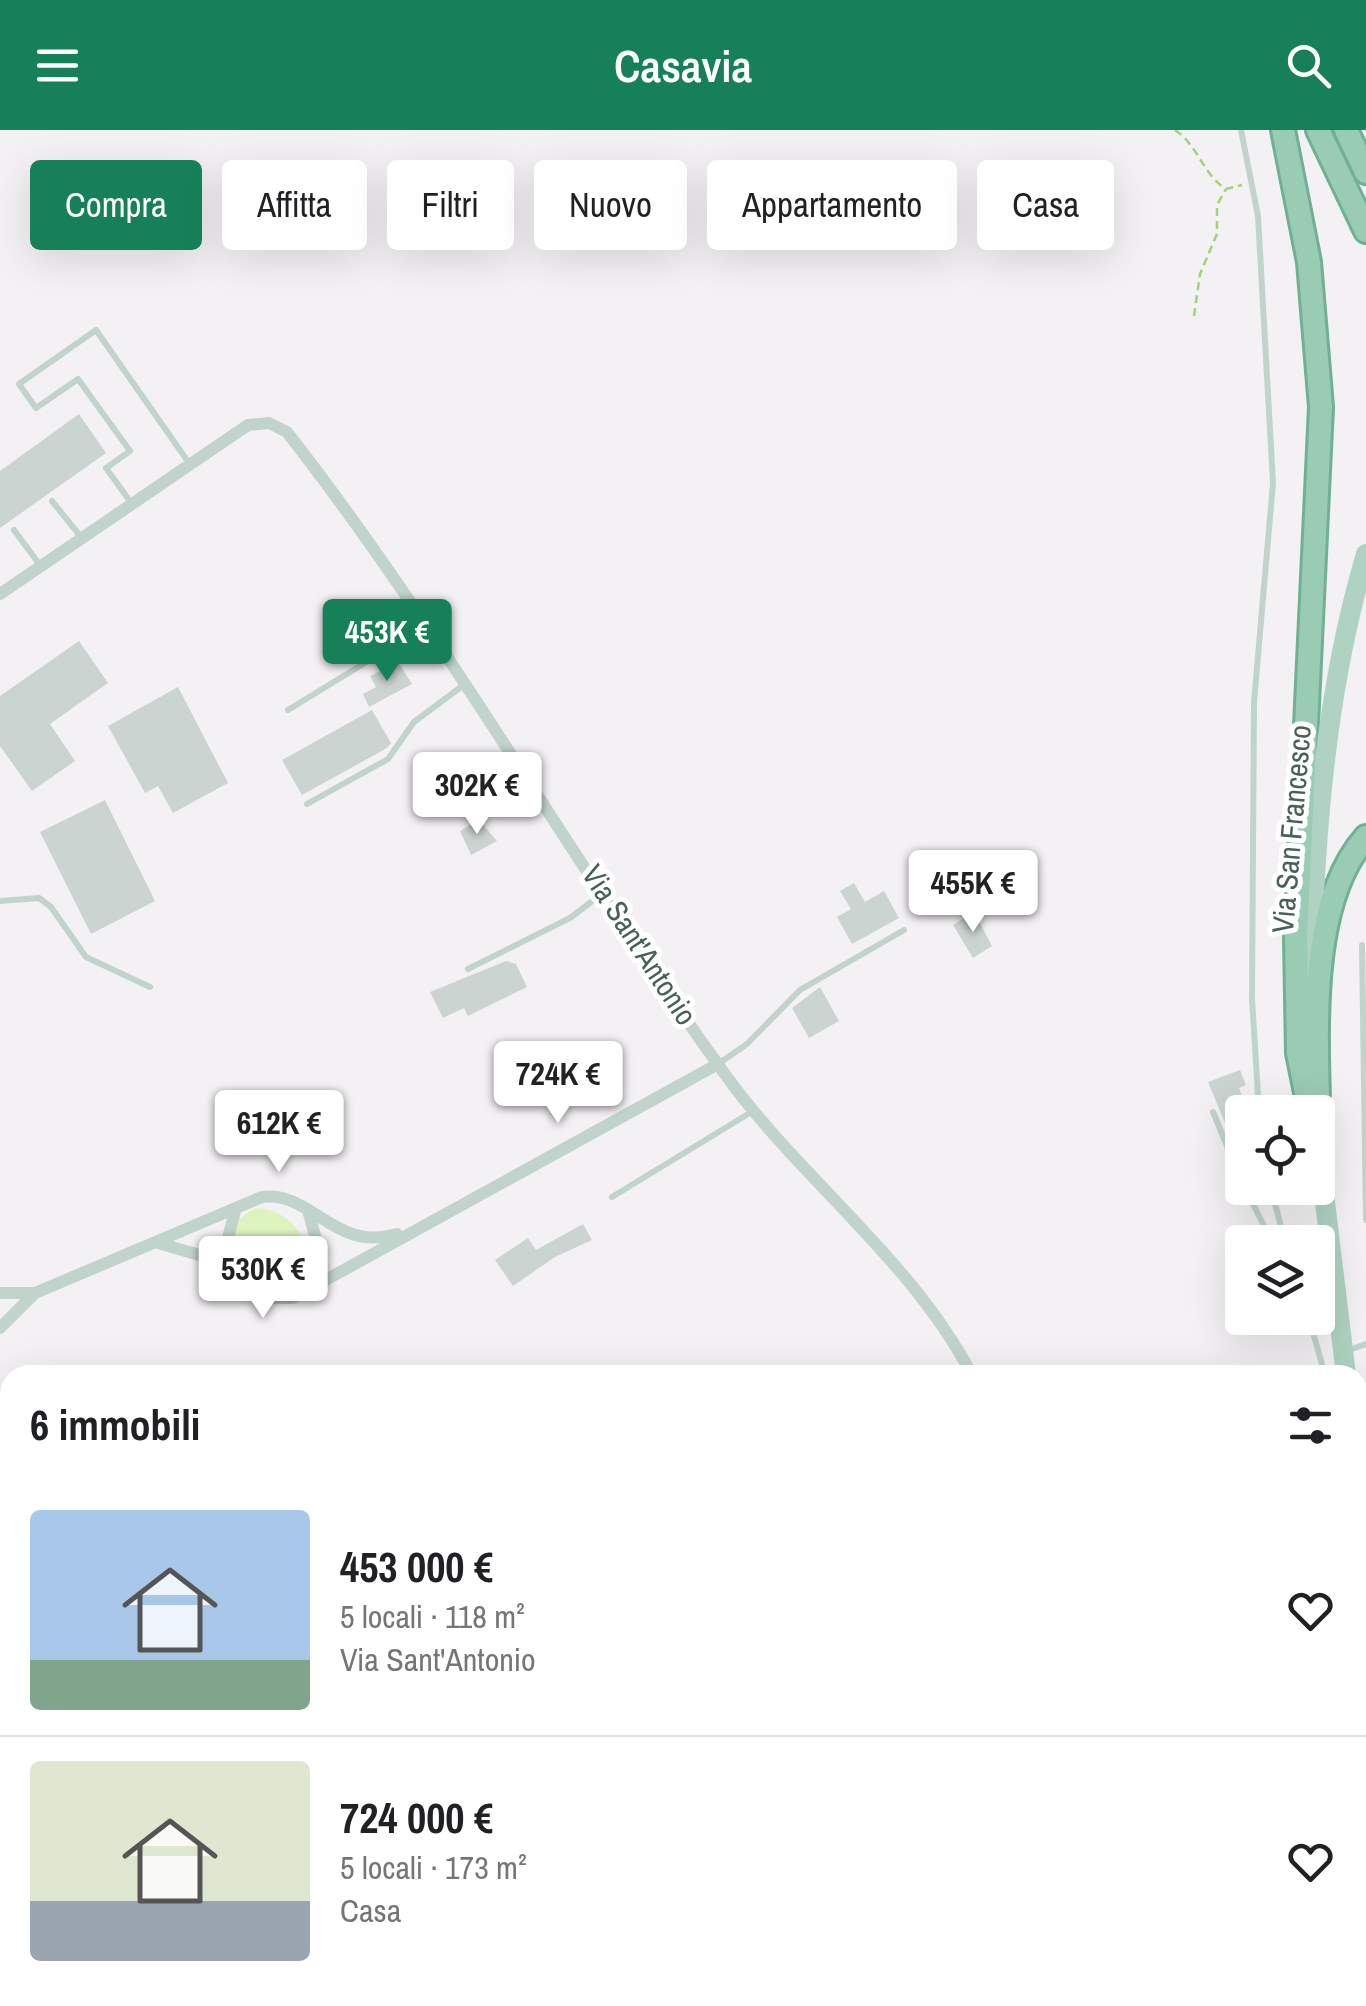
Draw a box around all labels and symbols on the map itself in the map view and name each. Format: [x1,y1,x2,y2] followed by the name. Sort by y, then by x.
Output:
[306,599,468,684] pin: 453K €
[1262,723,1320,935] street label: Via San Francesco
[396,752,558,837] pin: 302K €
[892,850,1054,935] pin: 455K €
[573,857,707,1032] street label: Via Sant'Antonio
[477,1041,639,1126] pin: 724K €
[198,1090,360,1175] pin: 612K €
[182,1236,344,1321] pin: 530K €

